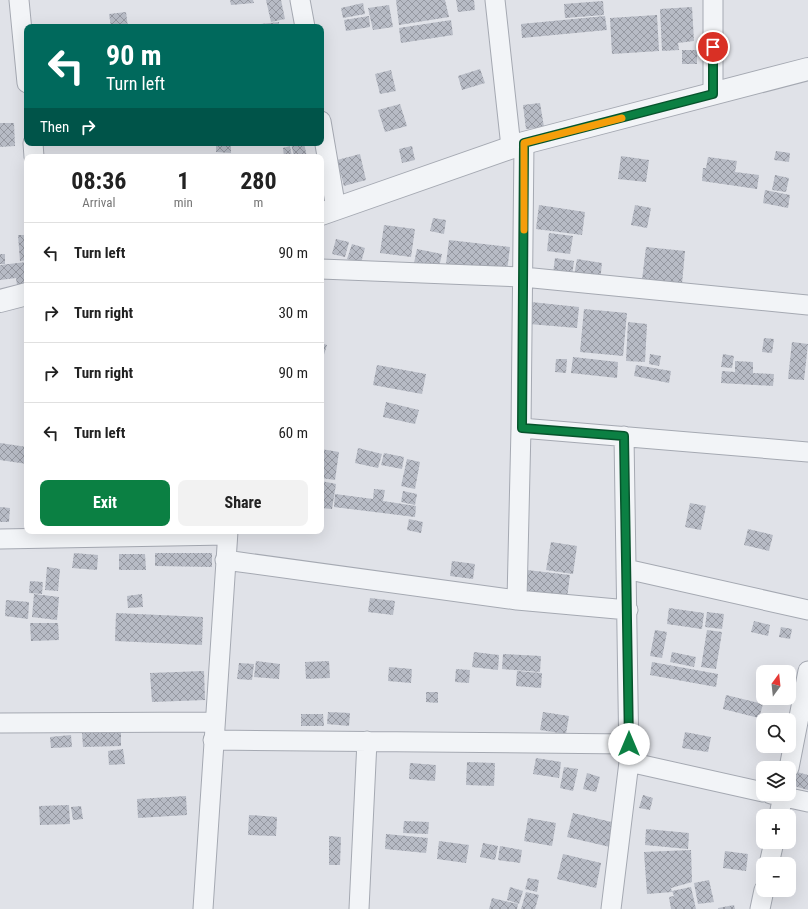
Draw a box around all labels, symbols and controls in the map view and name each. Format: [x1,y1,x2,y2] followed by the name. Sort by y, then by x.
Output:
[696,30,730,64] pin
[702,36,724,58] icon: arrive
[106,39,162,72] text: 90 m
[40,40,92,92] icon: left
[106,73,165,94] text: Turn left
[77,116,99,138] icon: right
[40,118,69,136] text: Then
[71,167,126,195] text: 08:36
[177,167,189,195] text: 1
[240,167,277,195] text: 280
[82,195,115,210] text: Arrival
[174,195,193,210] text: min
[254,195,263,210] text: m
[40,242,62,264] icon: left
[74,244,125,262] text: Turn left
[278,244,308,262] text: 90 m
[40,302,62,324] icon: right
[74,304,133,322] text: Turn right
[278,304,308,322] text: 30 m
[40,362,62,384] icon: right
[74,364,133,382] text: Turn right
[278,364,308,382] text: 90 m
[40,422,62,444] icon: left
[74,424,125,442] text: Turn left
[278,424,308,442] text: 60 m
[40,480,170,526] button: Exit
[178,480,308,526] button: Share
[756,665,796,705] north arrow
[756,665,796,897] map controls
[756,713,796,753] button: search
[608,723,650,765] position arrow
[756,761,796,801] button: layers
[756,809,796,849] button: +
[756,857,796,897] button: −

